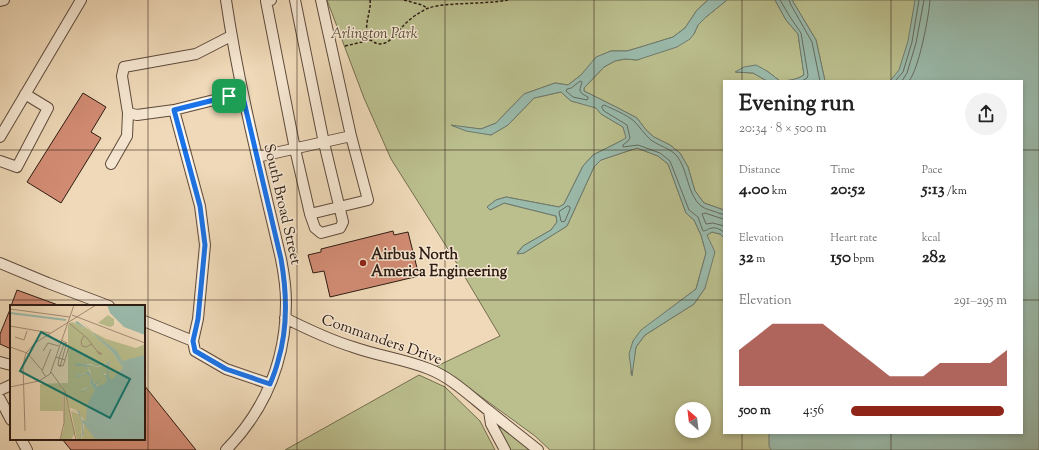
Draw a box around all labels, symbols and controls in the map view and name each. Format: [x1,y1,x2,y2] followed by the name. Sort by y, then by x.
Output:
[330,24,418,45] park label: Arlington Park
[212,79,246,113] pin
[218,85,240,107] icon: arrive
[739,89,855,121] text: Evening run
[965,93,1007,135] button: share
[739,120,826,138] text: 20:34 · 8 × 500 m
[257,142,306,267] street label: South Broad Street
[739,162,780,178] text: Distance
[830,162,855,178] text: Time
[922,162,943,178] text: Pace
[739,178,769,202] text: 4.00
[830,178,865,202] text: 20:52
[922,178,945,202] text: 5:13
[769,183,787,199] text: km
[945,183,967,199] text: /km
[739,230,784,246] text: Elevation
[830,230,877,246] text: Heart rate
[922,230,941,246] text: kcal
[371,245,508,283] place label: Airbus North America Engineering
[739,246,754,270] text: 32
[830,246,851,270] text: 150
[922,246,946,270] text: 282
[754,251,765,267] text: m
[851,251,874,267] text: bpm
[358,258,368,268] marker: Airbus North America Engineering
[739,292,792,310] text: Elevation
[953,292,1007,310] text: 291–295 m
[10,305,145,440] inset map
[318,310,445,371] street label: Commanders Drive
[675,402,711,438] north arrow
[675,402,711,438] map controls
[739,402,771,420] text: 500 m
[803,402,824,420] text: 4:56

